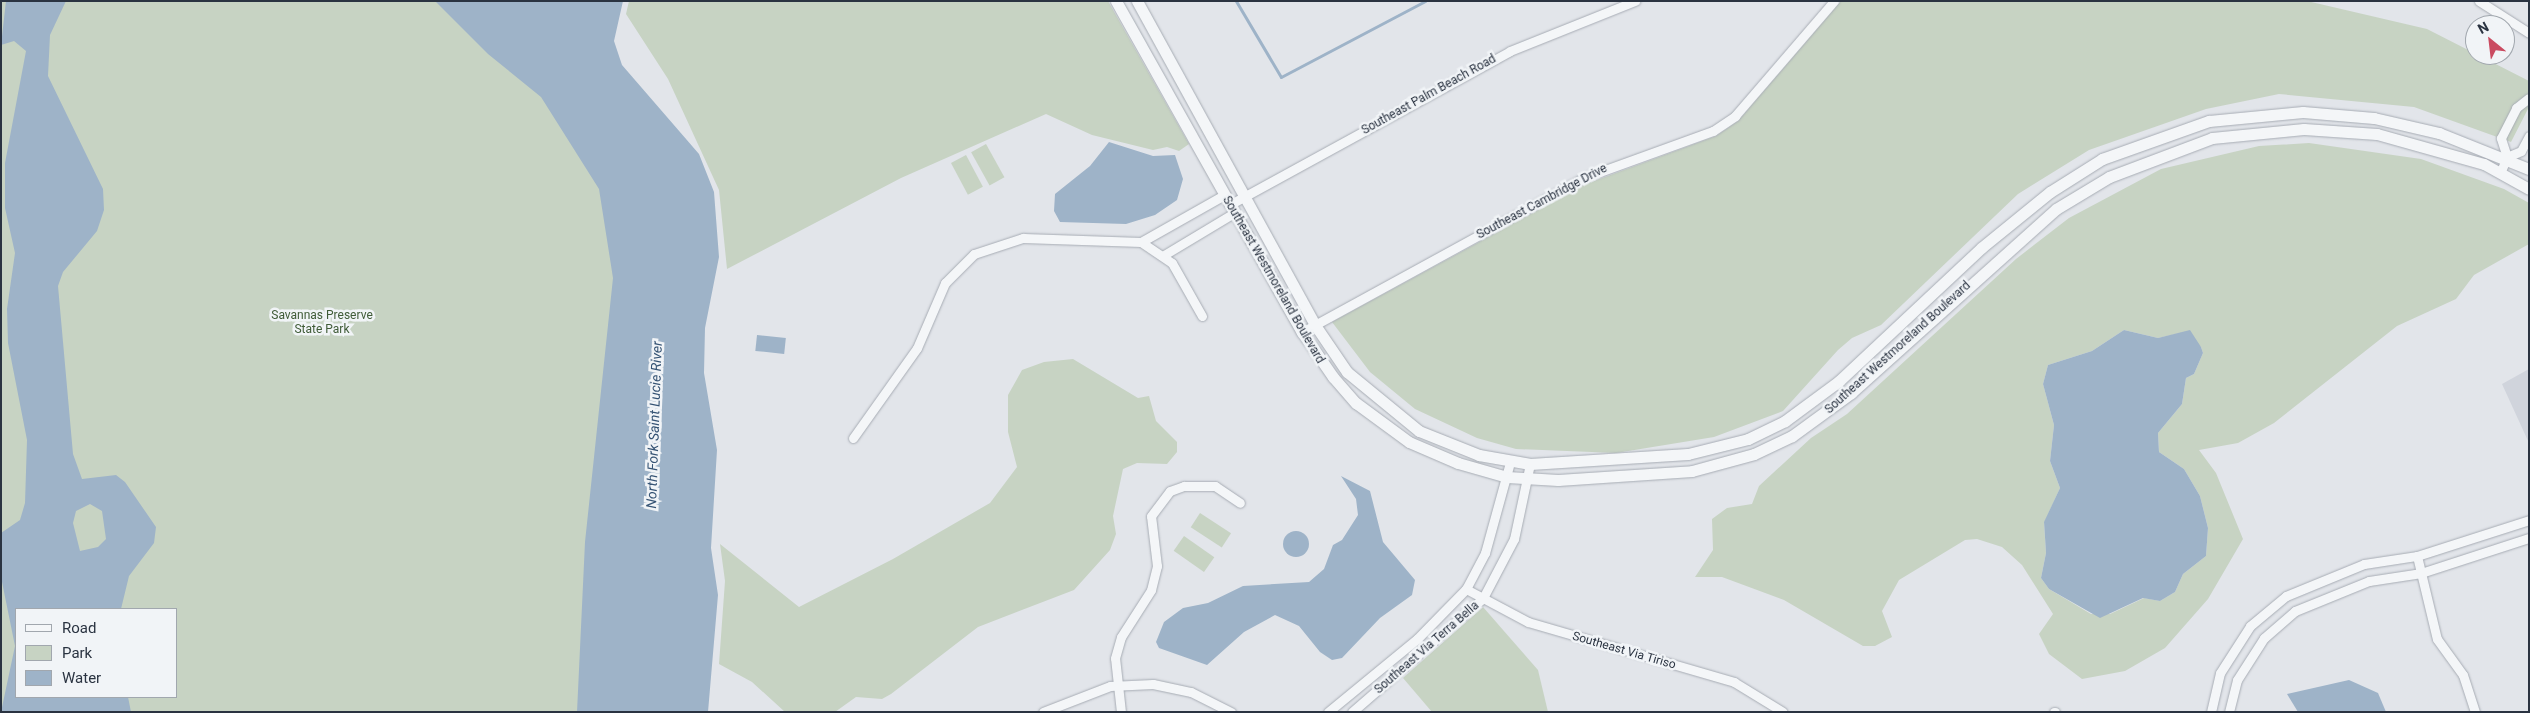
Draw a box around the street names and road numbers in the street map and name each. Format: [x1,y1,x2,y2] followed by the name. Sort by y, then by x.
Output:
[1359,52,1499,138] street label: Southeast Palm Beach Road
[1474,161,1610,243] street label: Southeast Cambridge Drive
[1219,194,1327,366] street label: Southeast Westmoreland Boulevard
[1822,279,1974,417] street label: Southeast Westmoreland Boulevard
[1372,599,1482,697] street label: Southeast Via Terra Bella
[1570,629,1678,673] street label: Southeast Via Tiriso

